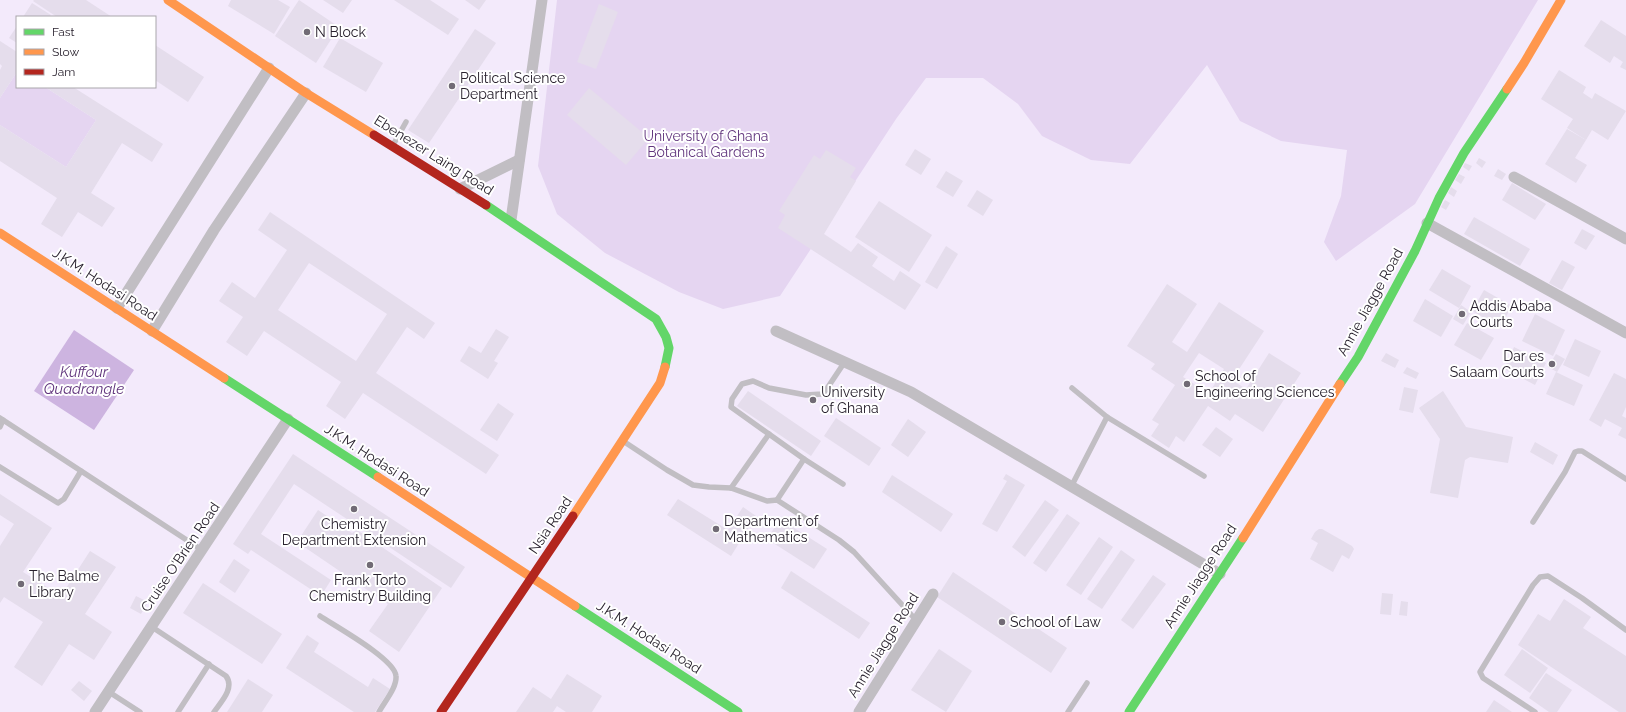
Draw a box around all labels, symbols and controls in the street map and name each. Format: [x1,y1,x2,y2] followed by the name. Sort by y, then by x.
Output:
[16,16,156,88] legend
[315,24,367,40] place label: N Block
[52,25,75,39] text: Fast
[302,27,312,37] marker: N Block
[52,45,79,59] text: Slow
[52,65,75,79] text: Jam
[460,70,565,102] place label: Political Science Department
[447,81,457,91] marker: Political Science Department
[371,112,497,198] street label: Ebenezer Laing Road
[643,128,769,160] park label: University of Ghana Botanical Gardens
[50,244,160,324] street label: J.K.M. Hodasi Road
[1334,245,1406,359] street label: Annie Jiagge Road
[1470,298,1552,330] place label: Addis Ababa Courts
[1457,309,1467,319] marker: Addis Ababa Courts
[1450,348,1544,380] place label: Dar es Salaam Courts
[1547,359,1557,369] marker: Dar es Salaam Courts
[44,363,124,398] water label: Kuffour Quadrangle
[1195,368,1335,400] place label: School of Engineering Sciences
[1182,379,1192,389] marker: School of Engineering Sciences
[821,384,886,416] place label: University of Ghana
[808,395,818,405] marker: University of Ghana
[322,420,432,500] street label: J.K.M. Hodasi Road
[525,493,575,557] street label: Nsia Road
[137,499,223,615] street label: Cruise O'Brien Road
[349,504,359,514] marker: Chemistry Department Extension
[724,513,820,545] place label: Department of Mathematics
[282,516,426,548] place label: Chemistry Department Extension
[1161,521,1239,631] street label: Annie Jiagge Road
[711,524,721,534] marker: Department of Mathematics
[365,560,375,570] marker: Frank Torto Chemistry Building
[29,568,99,600] place label: The Balme Library
[309,572,431,604] place label: Frank Torto Chemistry Building
[16,579,26,589] marker: The Balme Library
[844,590,922,700] street label: Annie Jiagge Road
[594,597,704,677] street label: J.K.M. Hodasi Road
[1010,614,1102,630] place label: School of Law
[997,617,1007,627] marker: School of Law

